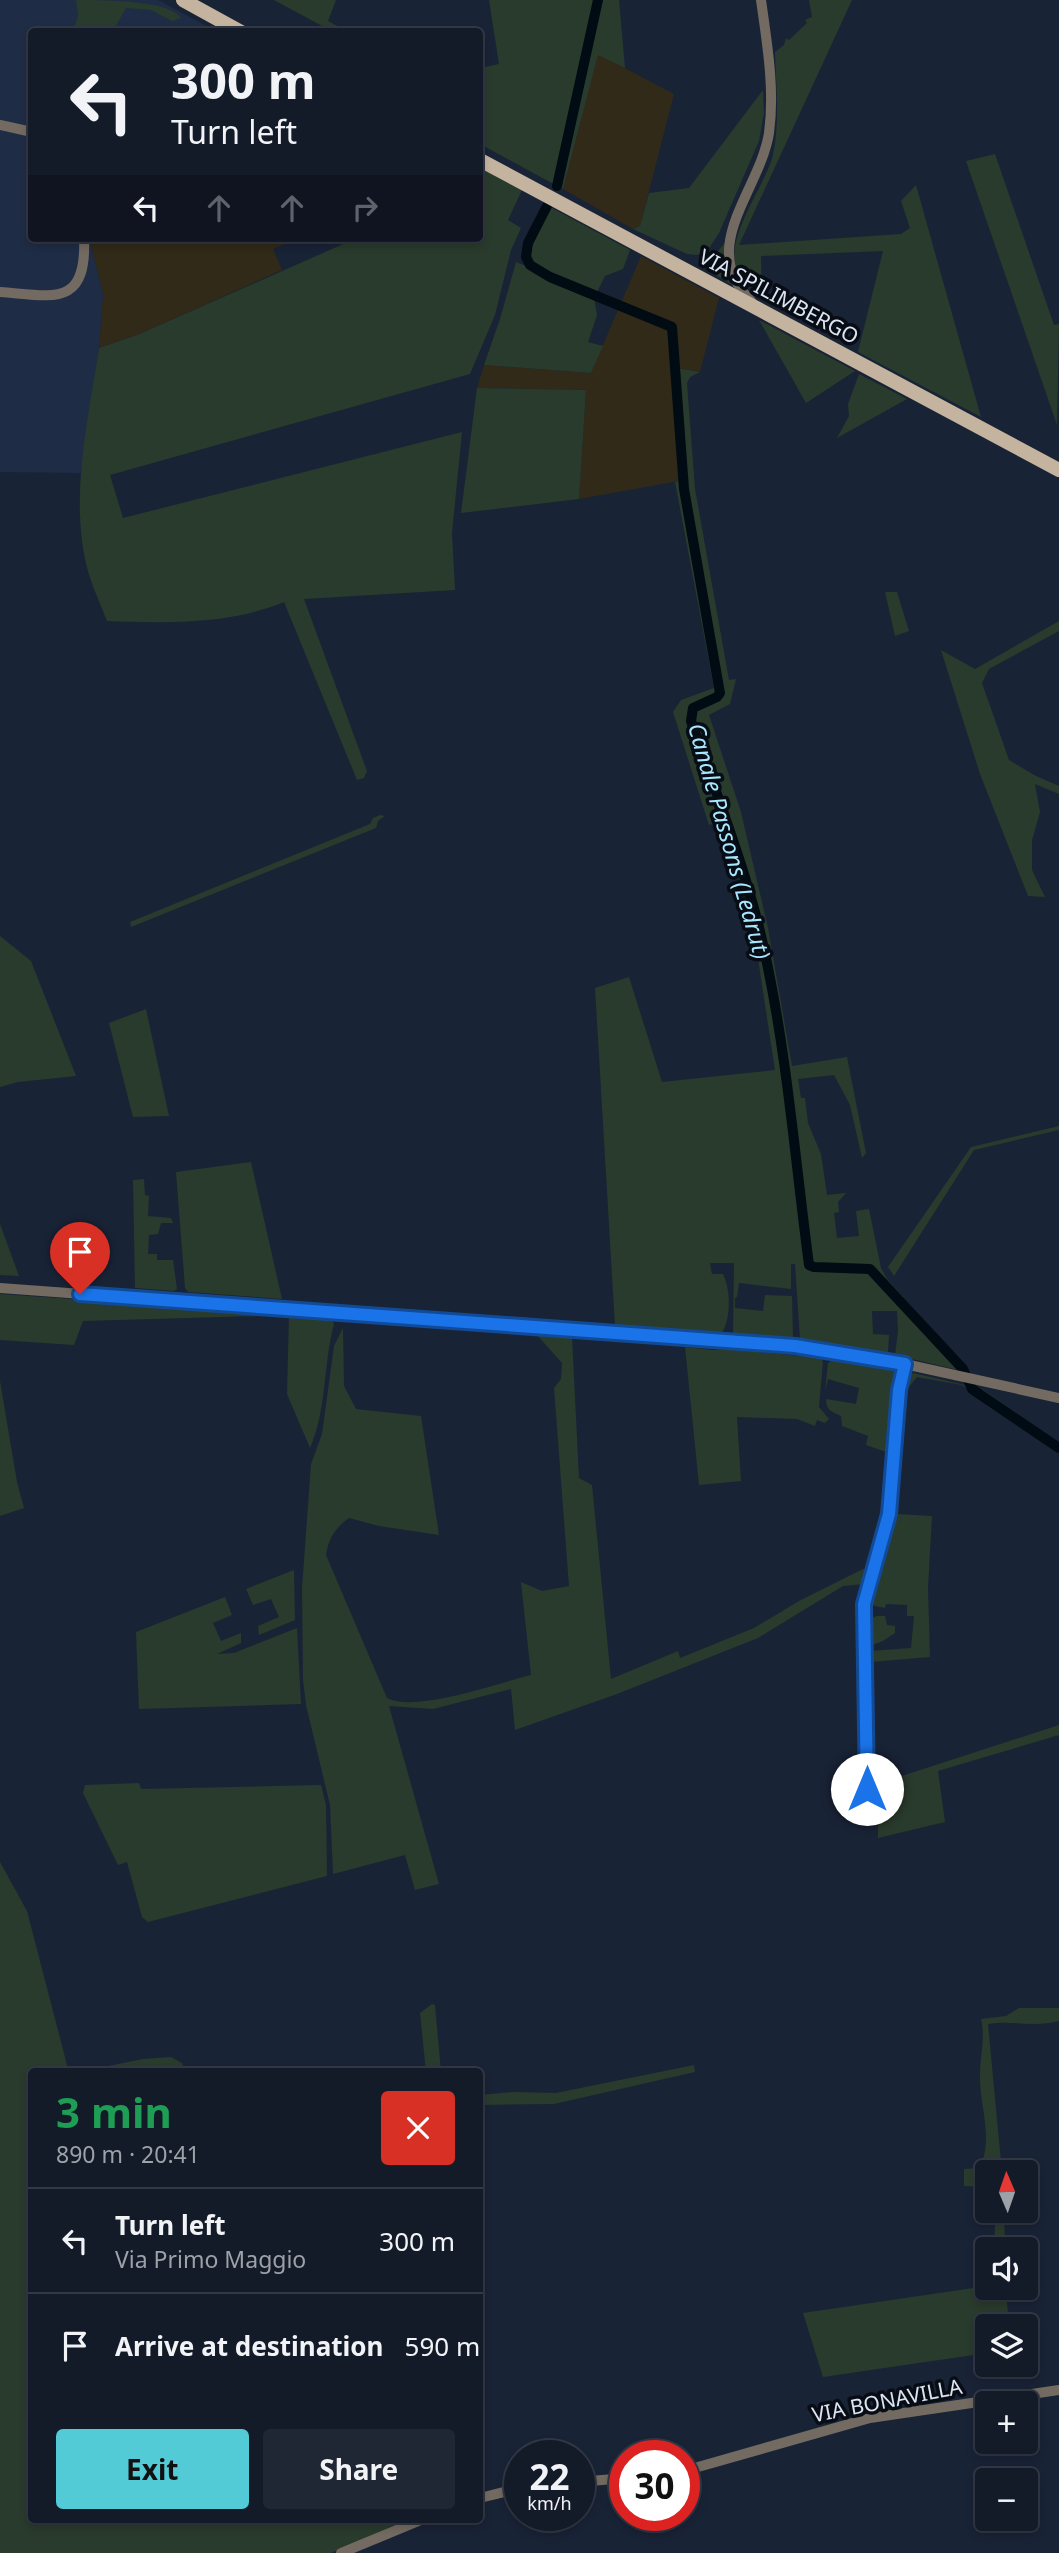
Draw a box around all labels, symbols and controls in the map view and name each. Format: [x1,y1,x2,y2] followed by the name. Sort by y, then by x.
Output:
[171,47,316,113] text: 300 m
[56,56,147,147] icon: left
[171,110,297,153] text: Turn left
[127,189,165,227] icon: left
[200,189,238,227] icon: ahead
[273,189,311,227] icon: ahead
[346,189,384,227] icon: right
[694,242,864,350] street label: VIA SPILIMBERGO
[681,719,779,963] water label: Canale Passons (Ledrut)
[50,1222,110,1294] pin
[61,1233,99,1271] icon: arrive
[830,1752,904,1826] position arrow
[56,2083,172,2140] text: 3 min
[381,2091,455,2165] button: close
[56,2138,200,2170] text: 890 m · 20:41
[975,2160,1038,2222] north arrow
[975,2160,1038,2531] map controls
[115,2207,226,2243] text: Turn left
[56,2222,94,2260] icon: left
[379,2223,455,2259] text: 300 m
[975,2237,1038,2300] button: sound
[115,2243,306,2275] text: Via Primo Maggio
[975,2314,1038,2377] button: layers
[56,2327,94,2365] icon: arrive
[115,2328,384,2364] text: Arrive at destination
[405,2328,480,2364] text: 590 m
[810,2372,965,2428] street label: VIA BONAVILLA
[975,2391,1038,2454] button: +
[56,2429,249,2509] button: Exit
[263,2429,455,2509] button: Share
[609,2440,700,2531] speed limit sign: 30
[529,2453,570,2500] text: 22
[975,2468,1038,2531] button: −
[527,2491,572,2515] text: km/h

